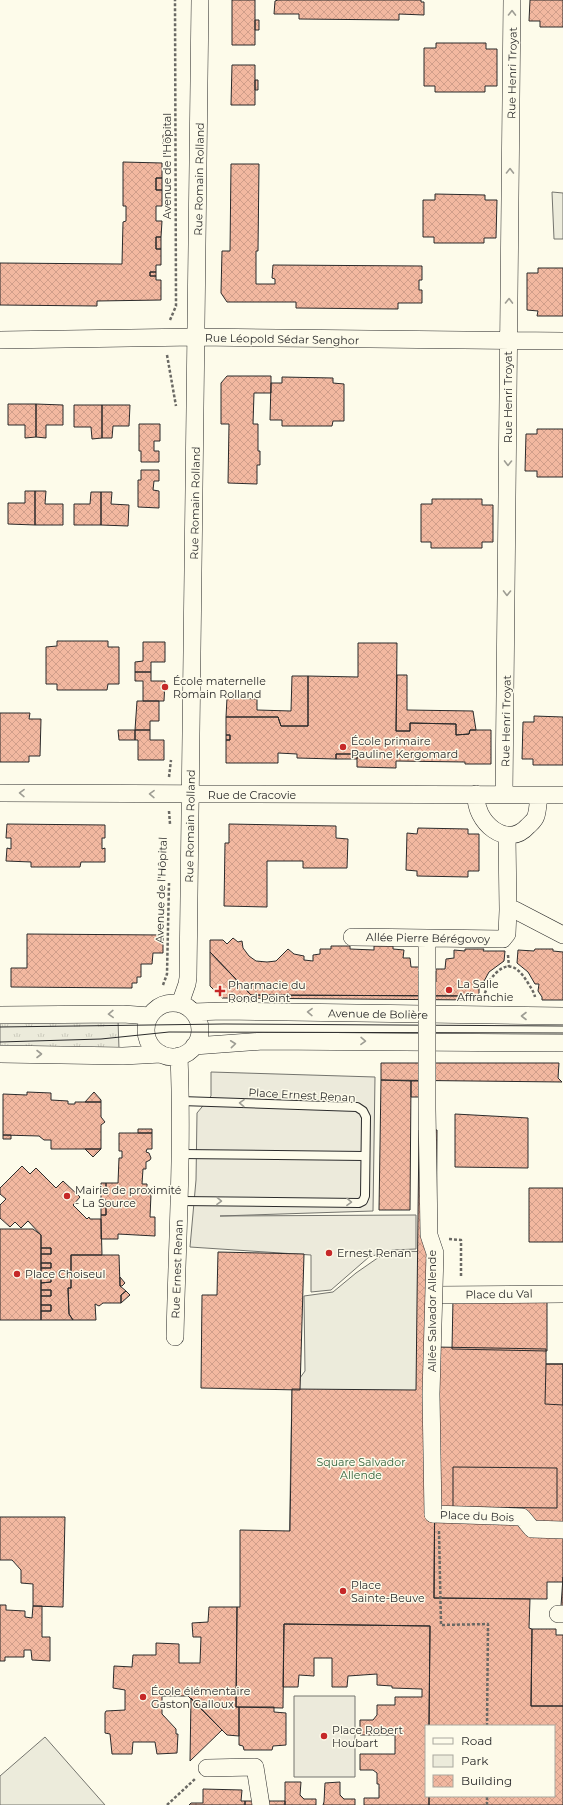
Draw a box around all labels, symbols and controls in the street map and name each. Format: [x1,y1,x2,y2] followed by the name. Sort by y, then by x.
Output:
[508,10,516,16] one-way arrow
[504,26,520,119] street label: Rue Henri Troyat
[160,113,174,219] street label: Avenue de l'Hôpital
[191,122,207,236] street label: Rue Romain Rolland
[506,168,514,174] one-way arrow
[505,298,513,304] one-way arrow
[205,331,359,347] street label: Rue Léopold Sédar Senghor
[501,351,515,443] street label: Rue Henri Troyat
[187,446,203,560] street label: Rue Romain Rolland
[504,460,512,466] one-way arrow
[503,590,511,596] one-way arrow
[173,674,266,701] place label: École maternelle Romain Rolland
[498,674,514,767] street label: Rue Henri Troyat
[160,682,170,692] marker: École maternelle Romain Rolland
[351,734,458,761] place label: École primaire Pauline Kergomard
[338,742,348,752] marker: École primaire Pauline Kergomard
[182,769,198,883] street label: Rue Romain Rolland
[208,788,297,802] street label: Rue de Cracovie
[19,789,25,797] one-way arrow
[149,790,155,799] one-way arrow
[152,837,170,943] street label: Avenue de l'Hôpital
[366,930,490,946] street label: Allée Pierre Bérégovoy
[457,977,514,1004] place label: La Salle Affranchie
[228,978,306,1005] place label: Pharmacie du Rond Point
[444,985,454,995] marker: La Salle Affranchie
[215,986,225,996] marker: Pharmacie du Rond Point
[328,1006,428,1022] street label: Avenue de Bolière
[307,1008,313,1017] one-way arrow
[108,1010,114,1019] one-way arrow
[521,1012,527,1020] one-way arrow
[360,1037,366,1045] one-way arrow
[230,1040,236,1049] one-way arrow
[36,1050,42,1058] one-way arrow
[248,1085,356,1105] street label: Place Ernest Renan
[239,1099,245,1107] one-way arrow
[75,1183,182,1210] place label: Mairie de proximité - La Source
[62,1191,72,1201] marker: Mairie de proximité - La Source
[216,1197,222,1205] one-way arrow
[346,1198,352,1207] one-way arrow
[168,1219,186,1319] street label: Rue Ernest Renan
[337,1246,411,1260] place label: Ernest Renan
[324,1248,334,1258] marker: Ernest Renan
[425,1250,439,1372] street label: Allée Salvador Allende
[25,1267,105,1281] place label: Place Choiseul
[12,1269,22,1279] marker: Place Choiseul
[465,1286,533,1302] street label: Place du Val
[316,1455,406,1482] park label: Square Salvador Allende
[440,1508,515,1524] street label: Place du Bois
[351,1578,425,1605] place label: Place Sainte-Beuve
[338,1586,348,1596] marker: Place Sainte-Beuve
[151,1684,251,1711] place label: École élémentaire Gaston Galloux
[138,1692,148,1702] marker: École élémentaire Gaston Galloux
[332,1723,403,1750] place label: Place Robert Houbart
[425,1725,555,1797] legend
[319,1731,329,1741] marker: Place Robert Houbart
[461,1733,492,1748] text: Road
[461,1753,489,1768] text: Park
[461,1773,512,1788] text: Building

